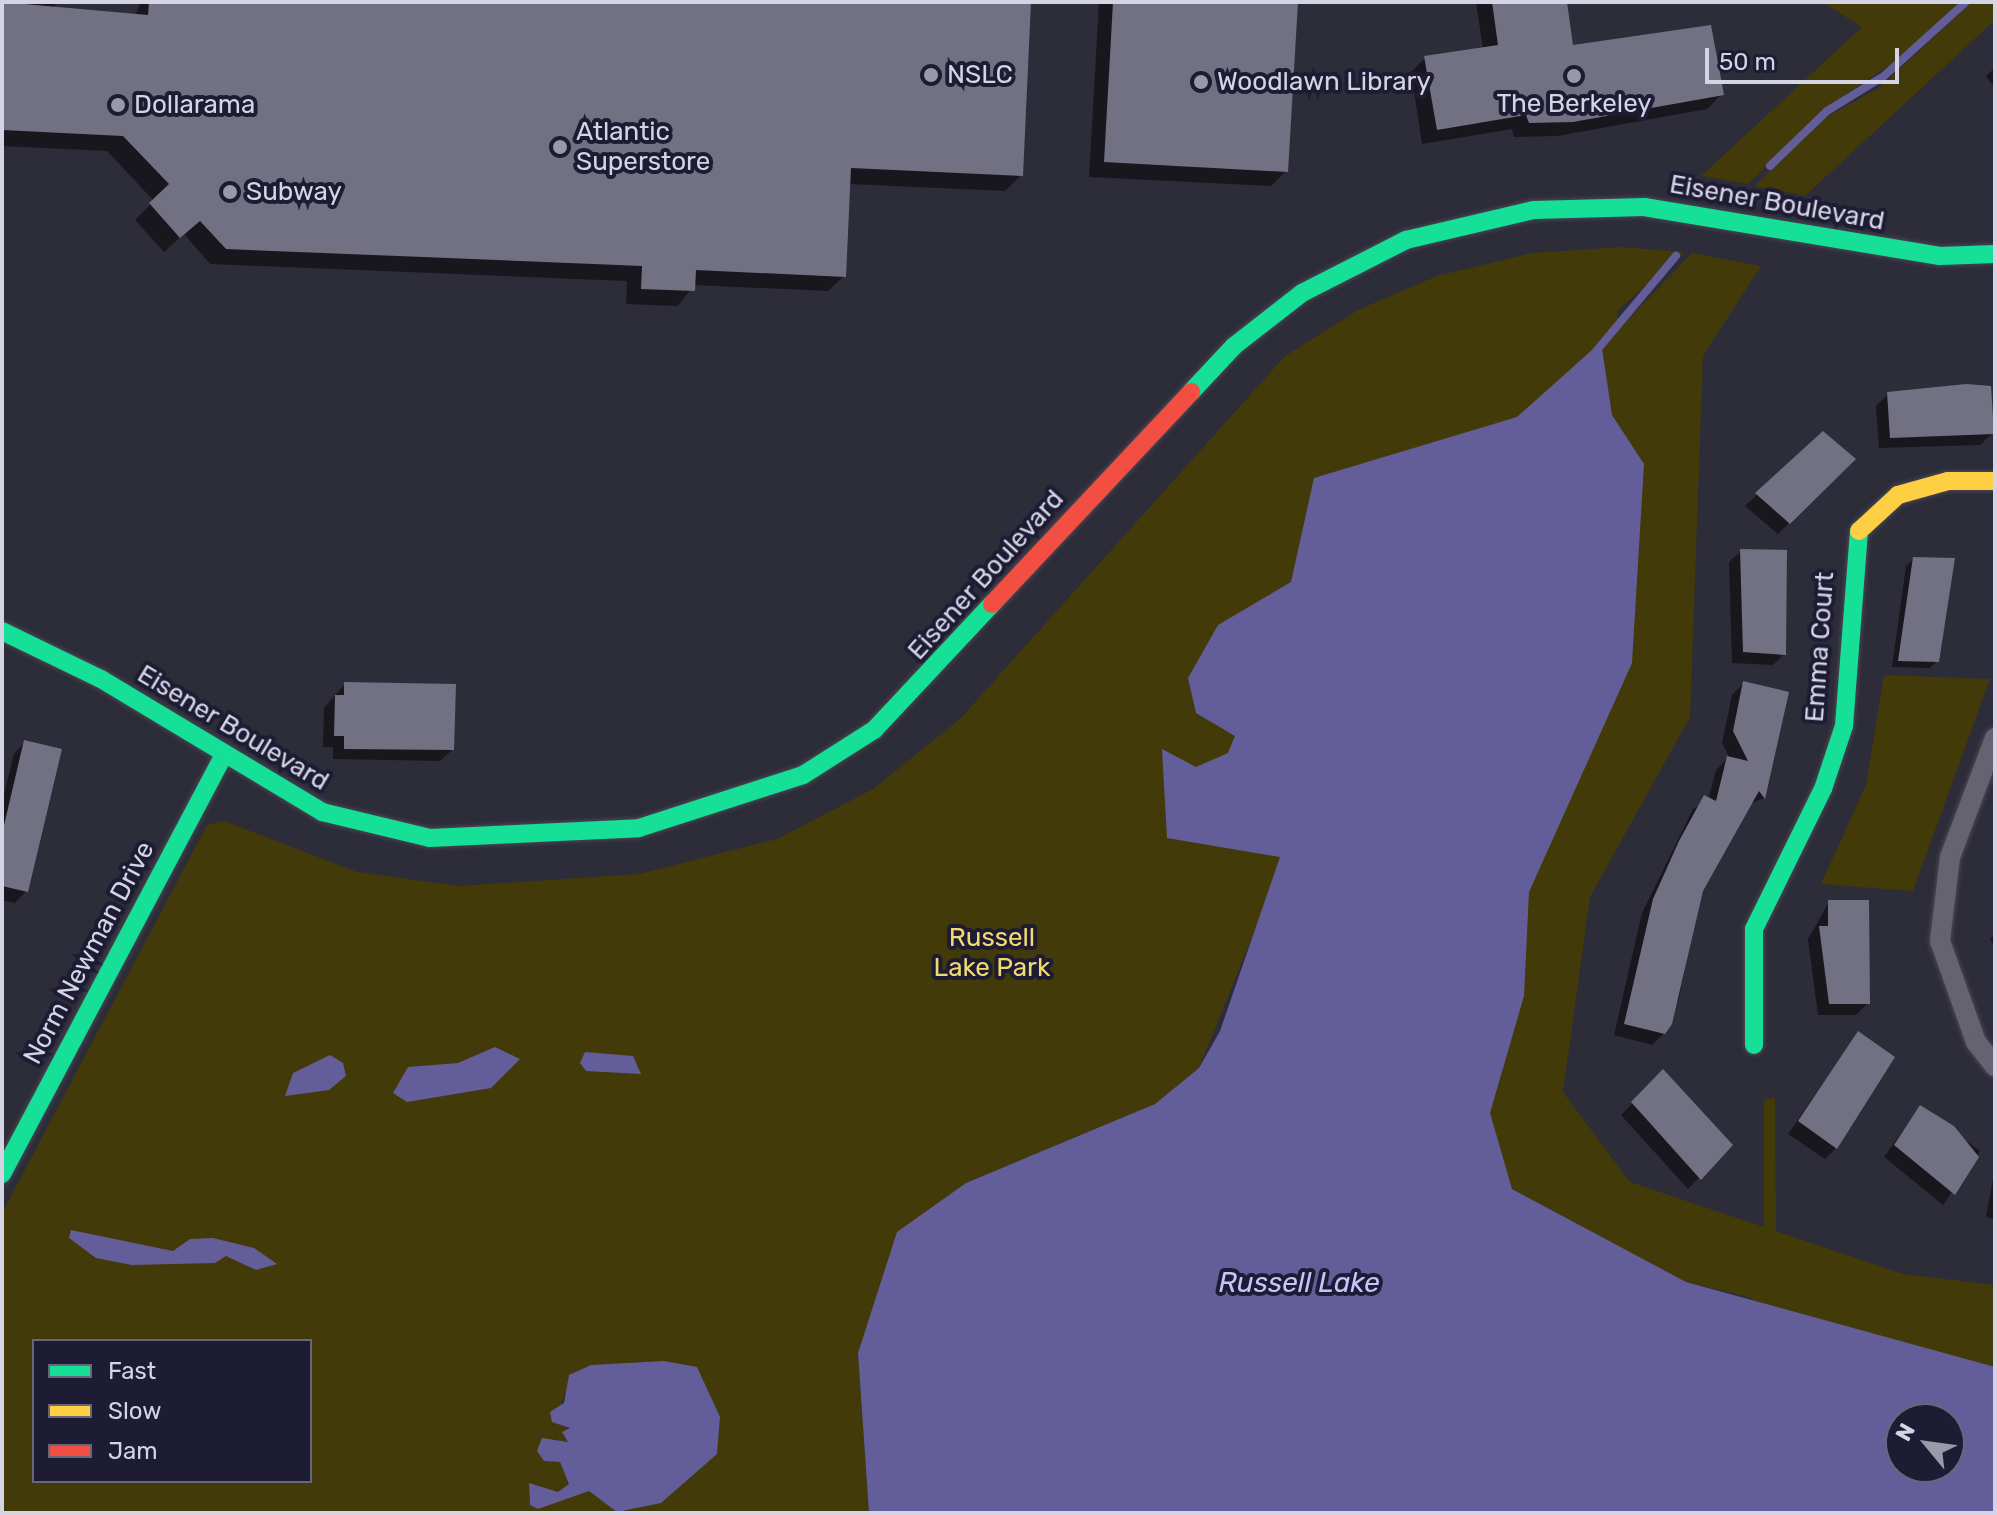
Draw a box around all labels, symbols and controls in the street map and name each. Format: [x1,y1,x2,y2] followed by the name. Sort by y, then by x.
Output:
[1709,32,1903,82] scale bar
[1719,48,1776,76] text: 50 m
[947,59,1013,91] place label: NSLC
[922,66,940,84] marker: NSLC
[1217,66,1431,98] place label: Woodlawn Library
[1565,67,1583,85] marker: The Berkeley
[1192,73,1210,91] marker: Woodlawn Library
[1496,88,1652,120] place label: The Berkeley
[134,89,255,121] place label: Dollarama
[109,96,127,114] marker: Dollarama
[576,116,710,178] place label: Atlantic Superstore
[551,138,569,156] marker: Atlantic Superstore
[1667,169,1887,237] street label: Eisener Boulevard
[246,176,342,208] place label: Subway
[221,183,239,201] marker: Subway
[901,484,1071,666] street label: Eisener Boulevard
[1799,571,1841,723] street label: Emma Court
[131,658,335,798] street label: Eisener Boulevard
[17,836,161,1070] street label: Norm Newman Drive
[934,922,1050,984] park label: Russell Lake Park
[1218,1266,1380,1300] water label: Russell Lake
[32,1339,312,1483] legend
[108,1357,156,1385] text: Fast
[108,1397,161,1425] text: Slow
[1885,1403,1965,1483] north arrow
[1890,1419,1921,1446] text: N
[108,1437,158,1465] text: Jam

